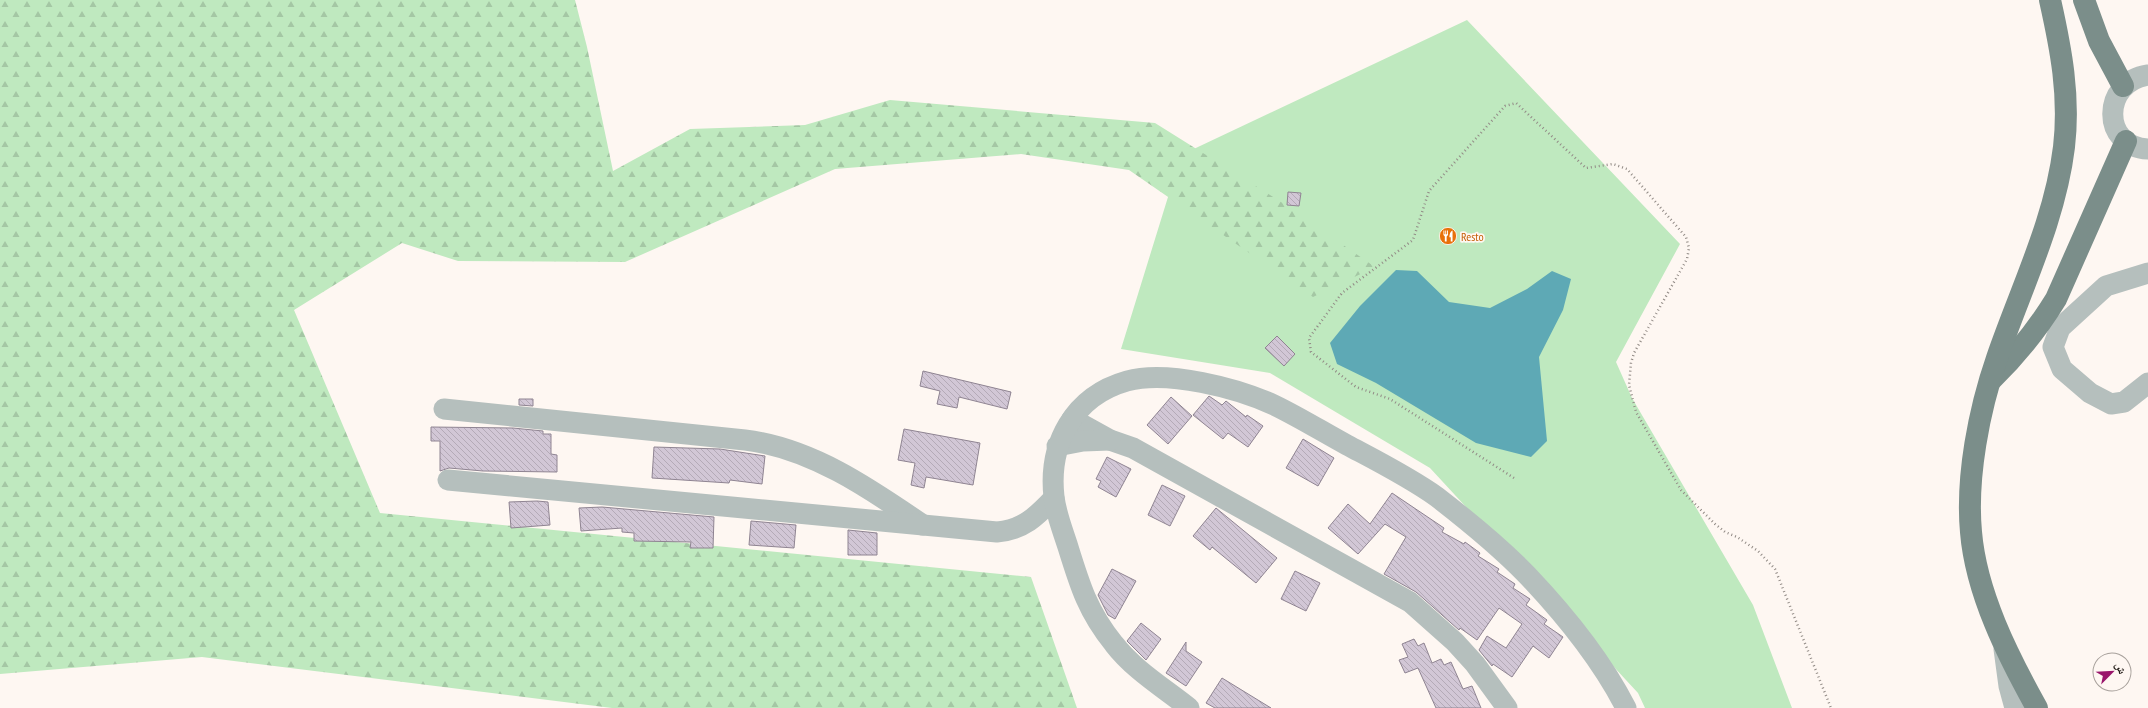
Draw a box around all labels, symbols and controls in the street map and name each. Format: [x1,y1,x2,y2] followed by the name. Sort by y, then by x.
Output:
[1438,226,1458,246] restaurant icon: Resto
[1461,229,1484,244] place label: Resto
[2092,652,2132,692] north arrow
[2111,660,2130,677] text: ش

